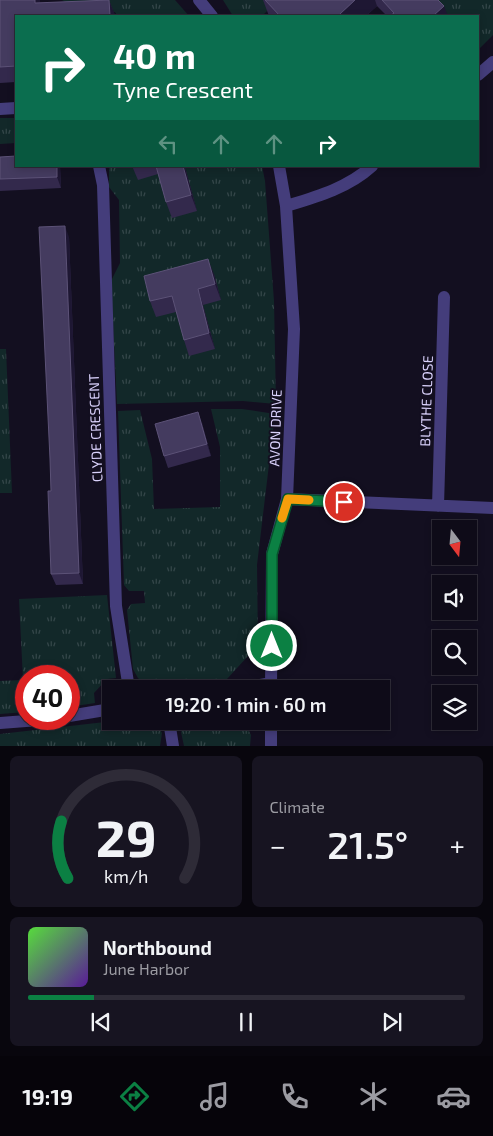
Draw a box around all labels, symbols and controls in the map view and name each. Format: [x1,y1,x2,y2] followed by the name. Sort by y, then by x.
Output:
[113,34,196,76] text: 40 m
[30,35,95,100] icon: right
[113,76,253,102] text: Tyne Crescent
[154,130,182,158] icon: left
[207,130,235,158] icon: ahead
[260,130,288,158] icon: ahead
[313,130,341,158] icon: right
[416,355,436,447] street label: BLYTHE CLOSE
[85,374,105,482] street label: CLYDE CRESCENT
[265,389,285,467] street label: AVON DRIVE
[323,481,365,523] pin
[330,488,358,516] icon: arrive
[432,520,478,565] north arrow
[432,520,477,730] map controls
[432,575,477,620] button: sound
[245,619,297,671] position arrow
[432,630,477,675] button: search
[15,665,80,730] speed limit sign: 40
[432,685,477,730] button: layers
[165,693,327,716] text: 19:20 · 1 min · 60 m
[270,797,325,816] text: Climate
[95,805,156,867] text: 29
[327,821,408,867] text: 21.5°
[270,828,286,862] text: −
[450,828,465,862] text: +
[104,865,148,887] text: km/h
[103,936,212,959] text: Northbound
[103,959,190,978] text: June Harbor
[87,1008,115,1036] icon: previous
[232,1008,260,1036] icon: pause
[378,1008,406,1036] icon: next
[117,1079,152,1114] icon: directions
[197,1079,232,1114] icon: music
[277,1079,312,1114] icon: phone
[356,1079,391,1114] icon: climate
[436,1079,471,1114] icon: car
[22,1083,73,1109] text: 19:19

